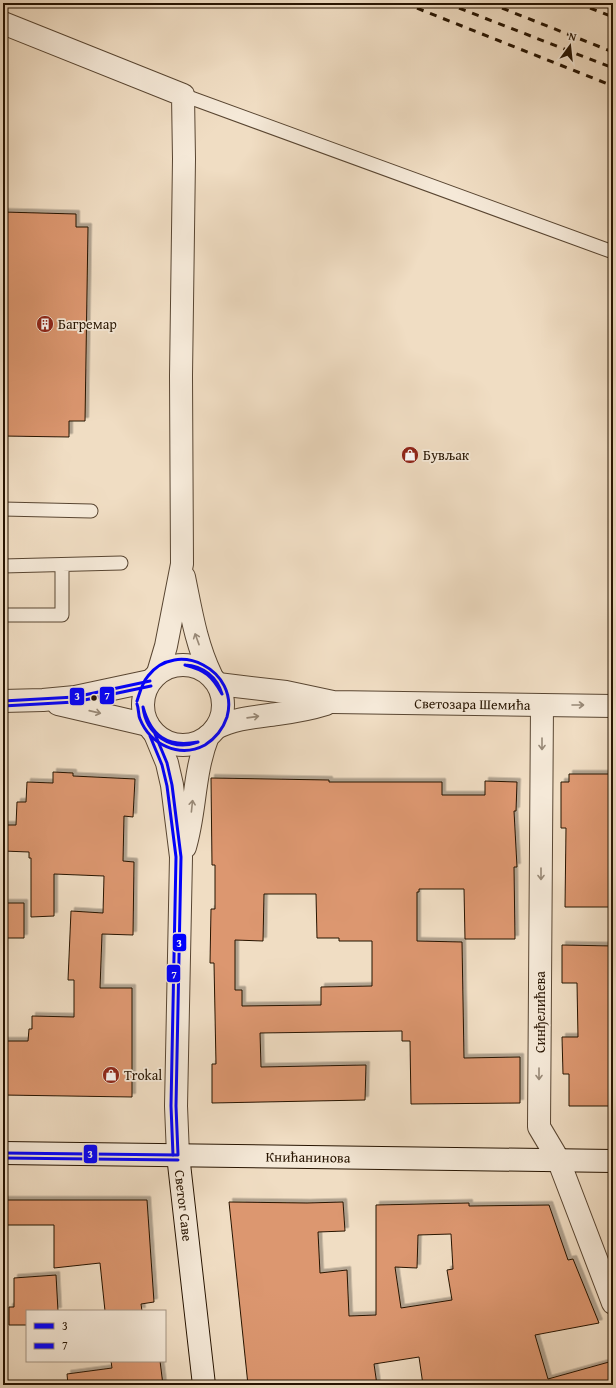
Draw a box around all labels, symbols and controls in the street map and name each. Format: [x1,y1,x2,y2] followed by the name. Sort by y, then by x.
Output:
[550,26,590,66] north arrow
[567,28,579,45] text: N
[35,314,55,334] building icon: Багремар
[58,314,117,334] place label: Багремар
[400,445,420,465] shop icon: Бувљак
[423,445,470,465] place label: Бувљак
[193,632,200,645] one-way arrow
[99,686,115,705] line badge: 7
[69,687,85,706] line badge: 3
[104,687,110,703] text: 7
[74,688,80,704] text: 3
[89,693,99,703] unlabelled marker
[414,693,531,715] street label: Светозара Шемића
[571,701,584,709] one-way arrow
[88,709,101,717] one-way arrow
[246,713,259,721] one-way arrow
[538,737,546,750] one-way arrow
[188,800,196,813] one-way arrow
[537,867,545,880] one-way arrow
[172,933,187,952] line badge: 3
[176,935,182,951] text: 3
[166,964,181,983] line badge: 7
[171,966,177,982] text: 7
[530,971,550,1053] street label: Синђелићева
[101,1065,121,1085] shop icon: Trokal
[124,1065,162,1085] place label: Trokal
[535,1067,543,1080] one-way arrow
[83,1144,98,1164] line badge: 3
[87,1146,93,1162] text: 3
[265,1146,351,1168] street label: Книћанинова
[170,1169,198,1243] street label: Светог Саве
[26,1310,166,1362] legend
[62,1317,68,1334] text: 3
[62,1337,68,1354] text: 7

